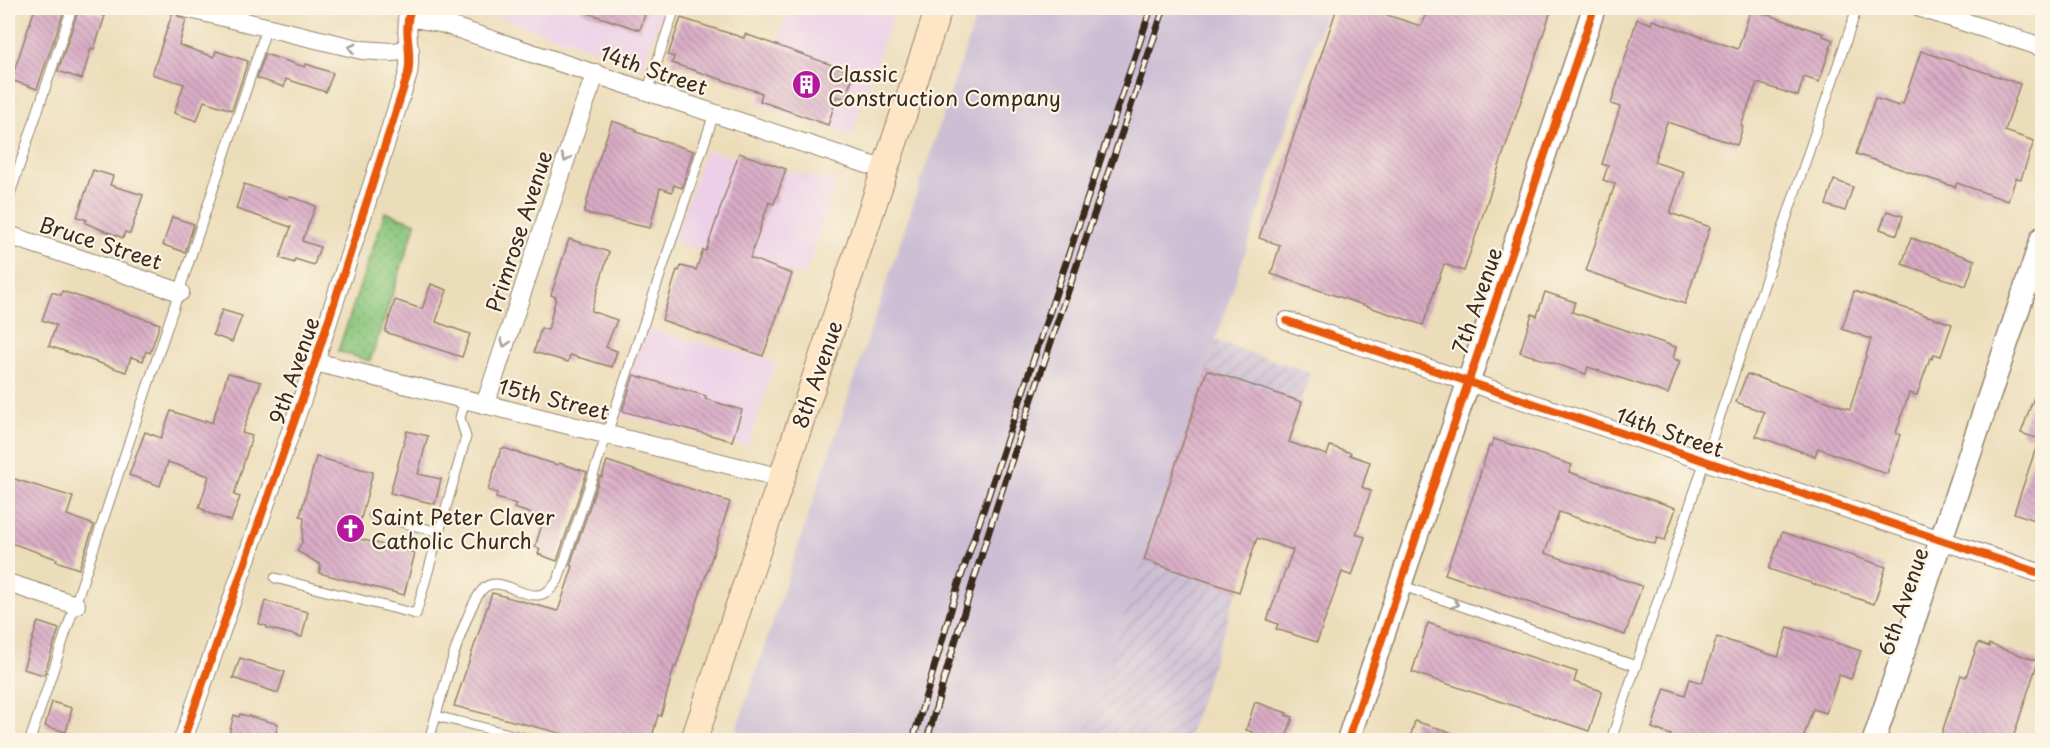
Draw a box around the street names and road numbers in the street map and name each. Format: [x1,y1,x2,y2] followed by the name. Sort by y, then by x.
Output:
[596,36,712,102] street label: 14th Street
[477,146,559,316] street label: Primrose Avenue
[36,207,166,277] street label: Bruce Street
[1443,242,1509,358] street label: 7th Avenue
[260,312,326,428] street label: 9th Avenue
[783,316,849,432] street label: 8th Avenue
[495,369,613,427] street label: 15th Street
[1612,398,1728,464] street label: 14th Street
[1869,543,1935,659] street label: 6th Avenue

